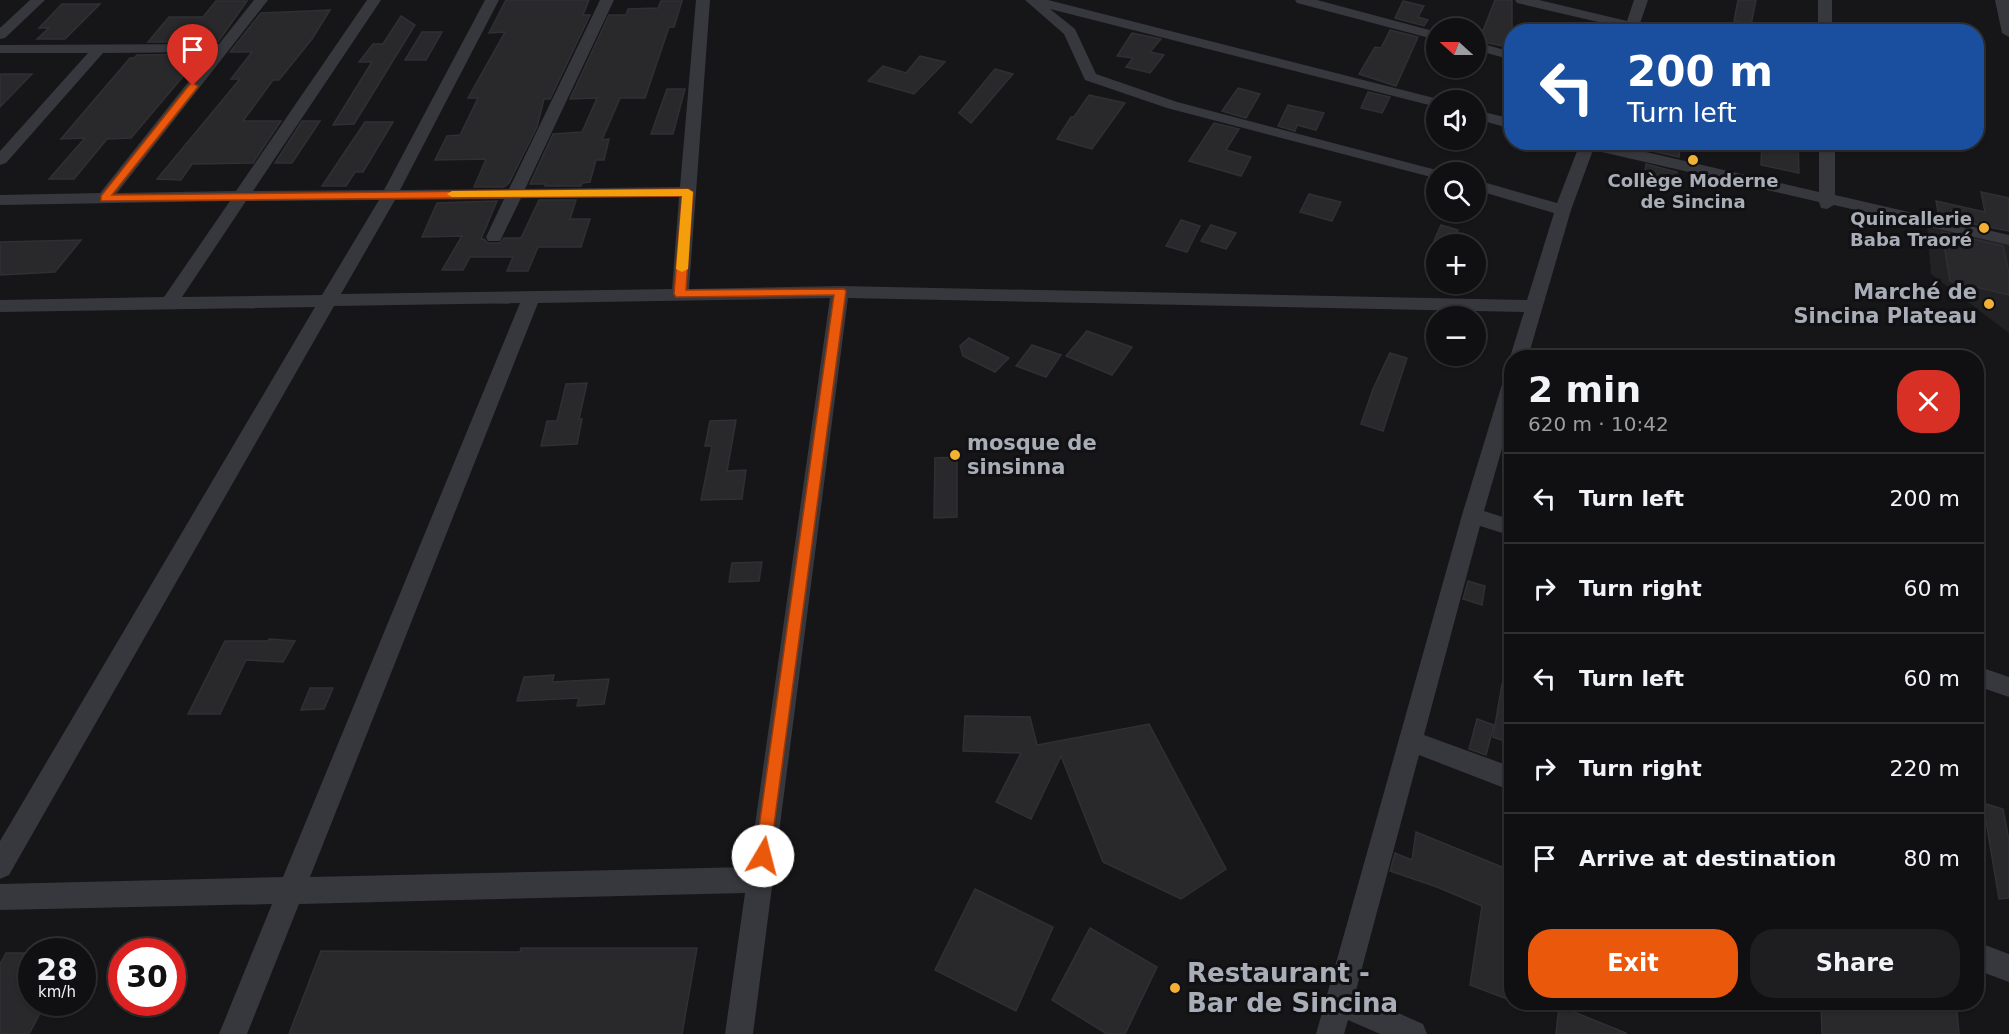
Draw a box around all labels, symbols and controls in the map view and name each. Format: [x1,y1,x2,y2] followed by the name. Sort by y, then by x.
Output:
[1426,18,1486,78] north arrow
[1426,18,1486,366] map controls
[167,24,218,86] pin
[176,33,209,66] icon: arrive
[1627,47,1773,96] text: 200 m
[1528,48,1606,126] icon: left
[1426,90,1486,150] button: sound
[1627,97,1737,128] text: Turn left
[1686,153,1700,167] marker: Collège Moderne de Sincina
[1426,162,1486,222] button: search
[1608,170,1778,212] place label: Collège Moderne de Sincina
[1850,208,1972,250] place label: Quincallerie Baba Traoré
[1977,221,1991,235] marker: Quincallerie Baba Traoré
[1426,234,1486,294] button: +
[1793,280,1977,328] place label: Marché de Sincina Plateau
[1982,297,1996,311] marker: Marché de Sincina Plateau
[1426,306,1486,366] button: −
[1528,369,1641,410] text: 2 min
[1897,370,1960,433] button: close
[1528,412,1669,436] text: 620 m · 10:42
[967,431,1097,479] place label: mosque de sinsinna
[948,448,962,462] marker: mosque de sinsinna
[1528,482,1561,515] icon: left
[1579,486,1684,511] text: Turn left
[1890,486,1960,511] text: 200 m
[1528,572,1561,605] icon: right
[1579,576,1702,601] text: Turn right
[1904,576,1960,601] text: 60 m
[1528,662,1561,695] icon: left
[1579,666,1684,691] text: Turn left
[1904,666,1960,691] text: 60 m
[1528,752,1561,785] icon: right
[1579,756,1702,781] text: Turn right
[1890,756,1960,781] text: 220 m
[731,824,795,888] position arrow
[1528,842,1561,875] icon: arrive
[1579,846,1836,871] text: Arrive at destination
[1904,846,1960,871] text: 80 m
[1528,929,1738,998] button: Exit
[1750,929,1960,998] button: Share
[108,938,186,1016] speed limit sign: 30
[36,952,78,987] text: 28
[1187,958,1398,1018] place label: Restaurant - Bar de Sincina
[1168,981,1182,995] marker: Restaurant - Bar de Sincina
[38,983,76,1001] text: km/h

